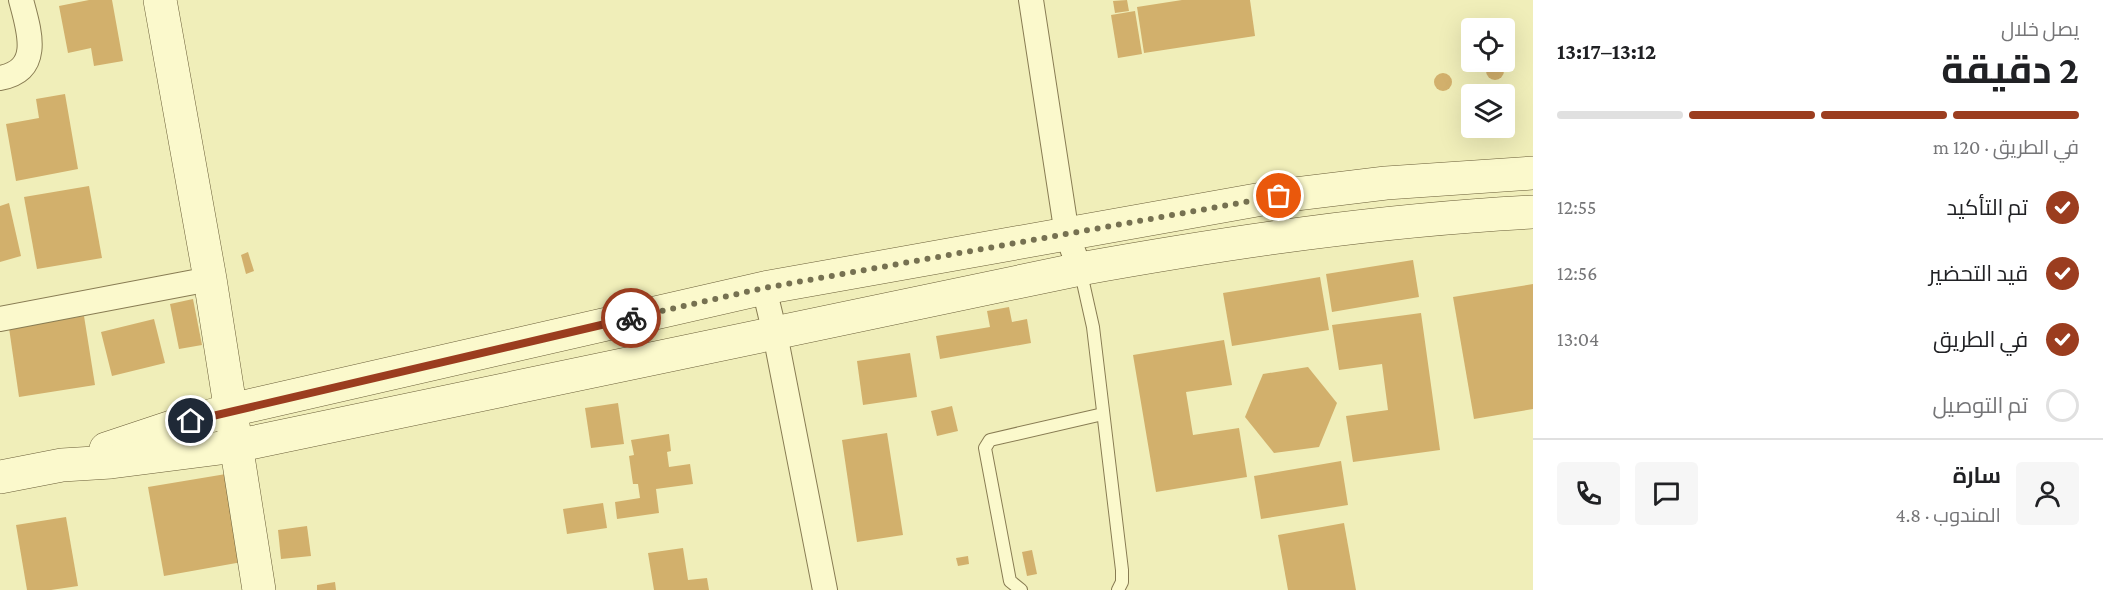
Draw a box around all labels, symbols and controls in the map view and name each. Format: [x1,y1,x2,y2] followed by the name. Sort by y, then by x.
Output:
[1461,18,1515,138] map controls
[1461,18,1515,72] button: locate
[2001,18,2079,40] text: يصل خلال
[1557,39,1656,64] text: 13:12–13:17
[1941,48,2079,91] text: 2 دقيقة
[1461,84,1515,138] button: layers
[1933,136,2079,158] text: في الطريق · 120 m
[1253,170,1304,221] pin
[1262,179,1295,212] icon: bag
[2046,191,2079,224] icon: check
[1947,195,2028,220] text: تم التأكيد
[1557,196,1596,218] text: 12:55
[2046,257,2079,290] icon: check
[1929,261,2028,286] text: قيد التحضير
[1557,262,1597,284] text: 12:56
[601,288,661,348] courier
[615,302,648,335] icon: bike
[2046,323,2079,356] icon: check
[1933,327,2028,352] text: في الطريق
[1557,328,1599,350] text: 13:04
[1932,393,2028,418] text: تم التوصيل
[165,395,216,446] pin
[174,404,207,437] icon: home
[1557,462,1620,525] button: phone
[1635,462,1698,525] button: chat
[2016,462,2079,525] button: person
[1953,463,2001,488] text: سارة
[1896,504,2001,526] text: المندوب · 4.8

